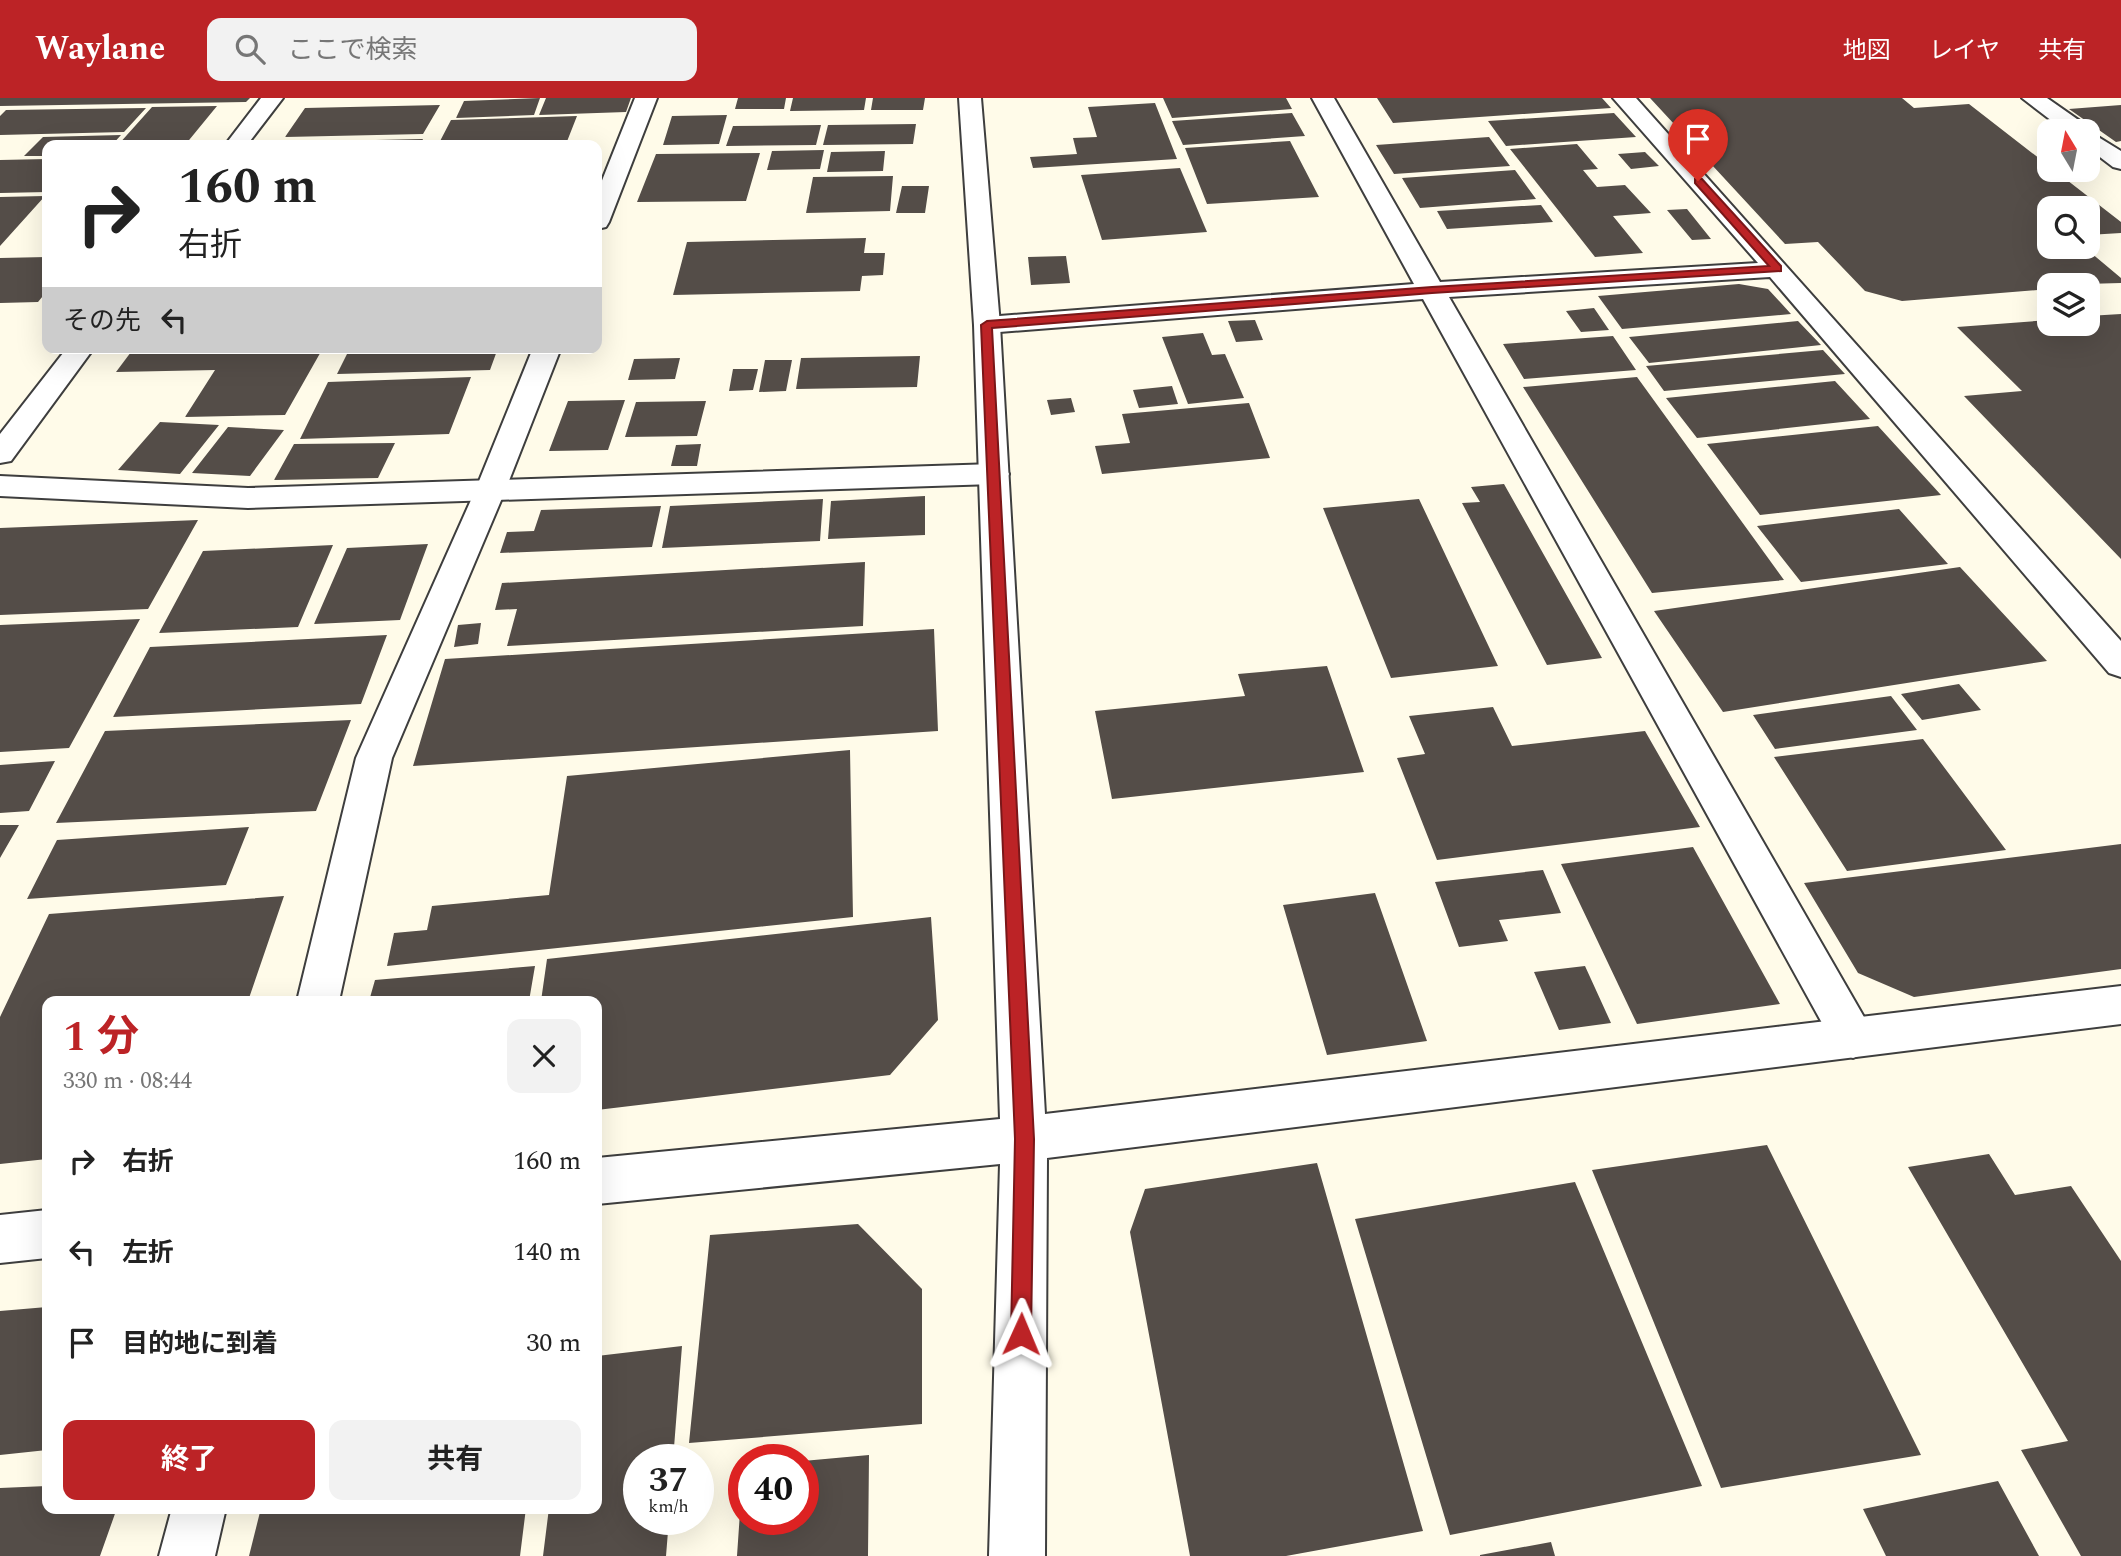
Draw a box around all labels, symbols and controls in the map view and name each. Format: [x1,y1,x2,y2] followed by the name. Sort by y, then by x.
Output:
[207,18,697,81] search box
[35,24,165,74] text: Waylane
[231,30,269,68] icon: search
[287,30,418,70] text: ここで検索
[1843,33,1891,69] text: 地図
[1929,33,2000,69] text: レイヤ
[2038,33,2086,69] text: 共有
[1668,109,1728,181] pin
[2037,119,2100,182] north arrow
[2037,119,2100,336] map controls
[1679,120,1717,158] icon: arrive
[178,150,317,225] text: 160 m
[63,168,154,259] icon: right
[2037,196,2100,259] button: search
[178,221,242,270] text: 右折
[2037,273,2100,336] button: layers
[63,301,141,341] text: その先
[155,301,193,339] icon: left
[63,1006,139,1069] text: 1 分
[507,1019,581,1093] button: close
[63,1064,192,1099] text: 330 m · 08:44
[513,1141,581,1181] text: 160 m
[63,1142,101,1180] icon: right
[122,1142,174,1182] text: 右折
[513,1232,581,1272] text: 140 m
[63,1233,101,1271] icon: left
[122,1233,174,1273] text: 左折
[984,1297,1058,1371] position arrow
[526,1323,581,1363] text: 30 m
[63,1324,101,1362] icon: arrive
[122,1324,278,1364] text: 目的地に到着
[63,1420,315,1500] button: 終了
[329,1420,581,1500] button: 共有
[728,1444,819,1535] speed limit sign: 40
[649,1454,688,1507] text: 37
[648,1493,689,1520] text: km/h

